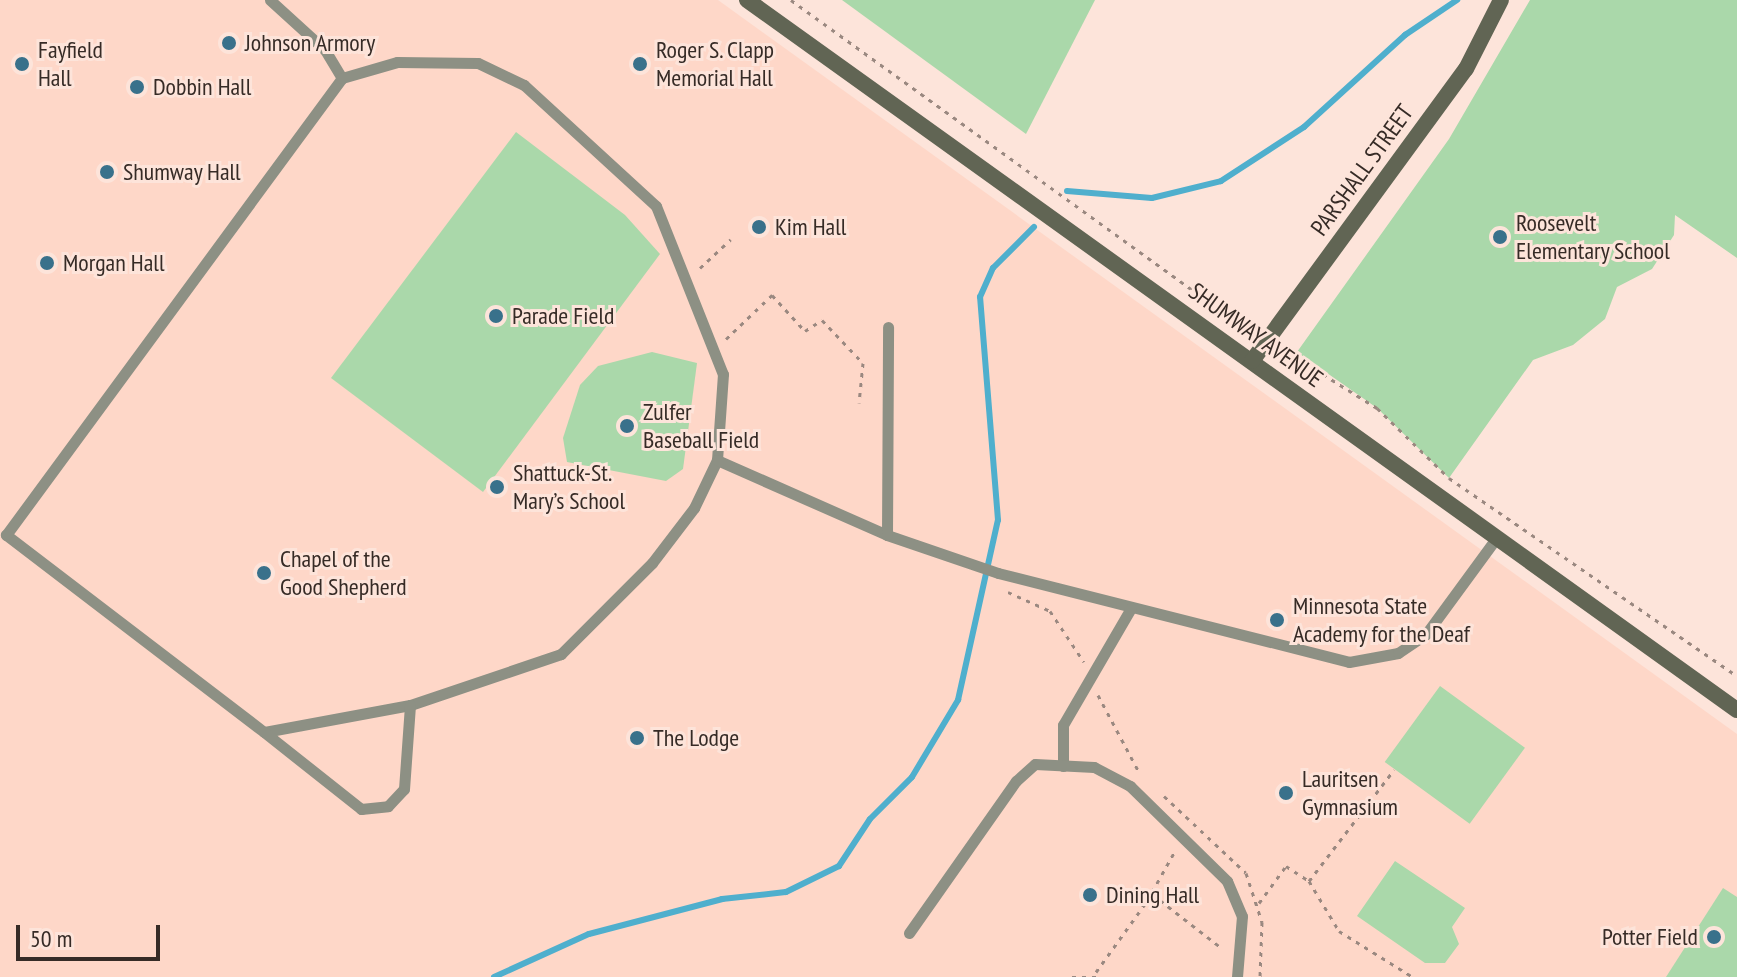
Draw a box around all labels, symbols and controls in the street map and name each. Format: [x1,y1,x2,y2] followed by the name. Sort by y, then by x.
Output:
[245,29,376,57] place label: Johnson Armory
[220,34,238,52] marker: Johnson Armory
[38,36,103,92] place label: Fayfield Hall
[656,36,776,92] place label: Roger S. Clapp Memorial Hall
[13,55,31,73] marker: Fayfield Hall
[631,55,649,73] marker: Roger S. Clapp Memorial Hall
[153,73,251,101] place label: Dobbin Hall
[128,78,146,96] marker: Dobbin Hall
[1305,99,1419,241] street label: PARSHALL STREET
[123,158,241,186] place label: Shumway Hall
[98,163,116,181] marker: Shumway Hall
[1516,209,1670,265] place label: Roosevelt Elementary School
[775,213,846,241] place label: Kim Hall
[750,218,768,236] marker: Kim Hall
[1491,228,1509,246] marker: Roosevelt Elementary School
[63,249,164,277] place label: Morgan Hall
[38,254,56,272] marker: Morgan Hall
[1183,276,1329,394] street label: SHUMWAY AVENUE
[512,302,614,330] place label: Parade Field
[487,307,505,325] marker: Parade Field
[643,398,759,454] place label: Zulfer Baseball Field
[618,417,636,435] marker: Zulfer Baseball Field
[513,459,625,515] place label: Shattuck-St. Mary’s School
[488,478,506,496] marker: Shattuck-St. Mary’s School
[280,545,407,601] place label: Chapel of the Good Shepherd
[255,564,273,582] marker: Chapel of the Good Shepherd
[1293,592,1471,648] place label: Minnesota State Academy for the Deaf
[1268,611,1286,629] marker: Minnesota State Academy for the Deaf
[653,724,739,752] place label: The Lodge
[628,729,646,747] marker: The Lodge
[1302,765,1398,821] place label: Lauritsen Gymnasium
[1277,784,1295,802] marker: Lauritsen Gymnasium
[1106,881,1199,909] place label: Dining Hall
[1081,886,1099,904] marker: Dining Hall
[20,909,164,959] scale bar
[30,923,72,954] text: 50 m
[1602,923,1698,951] place label: Potter Field
[1705,928,1723,946] marker: Potter Field

